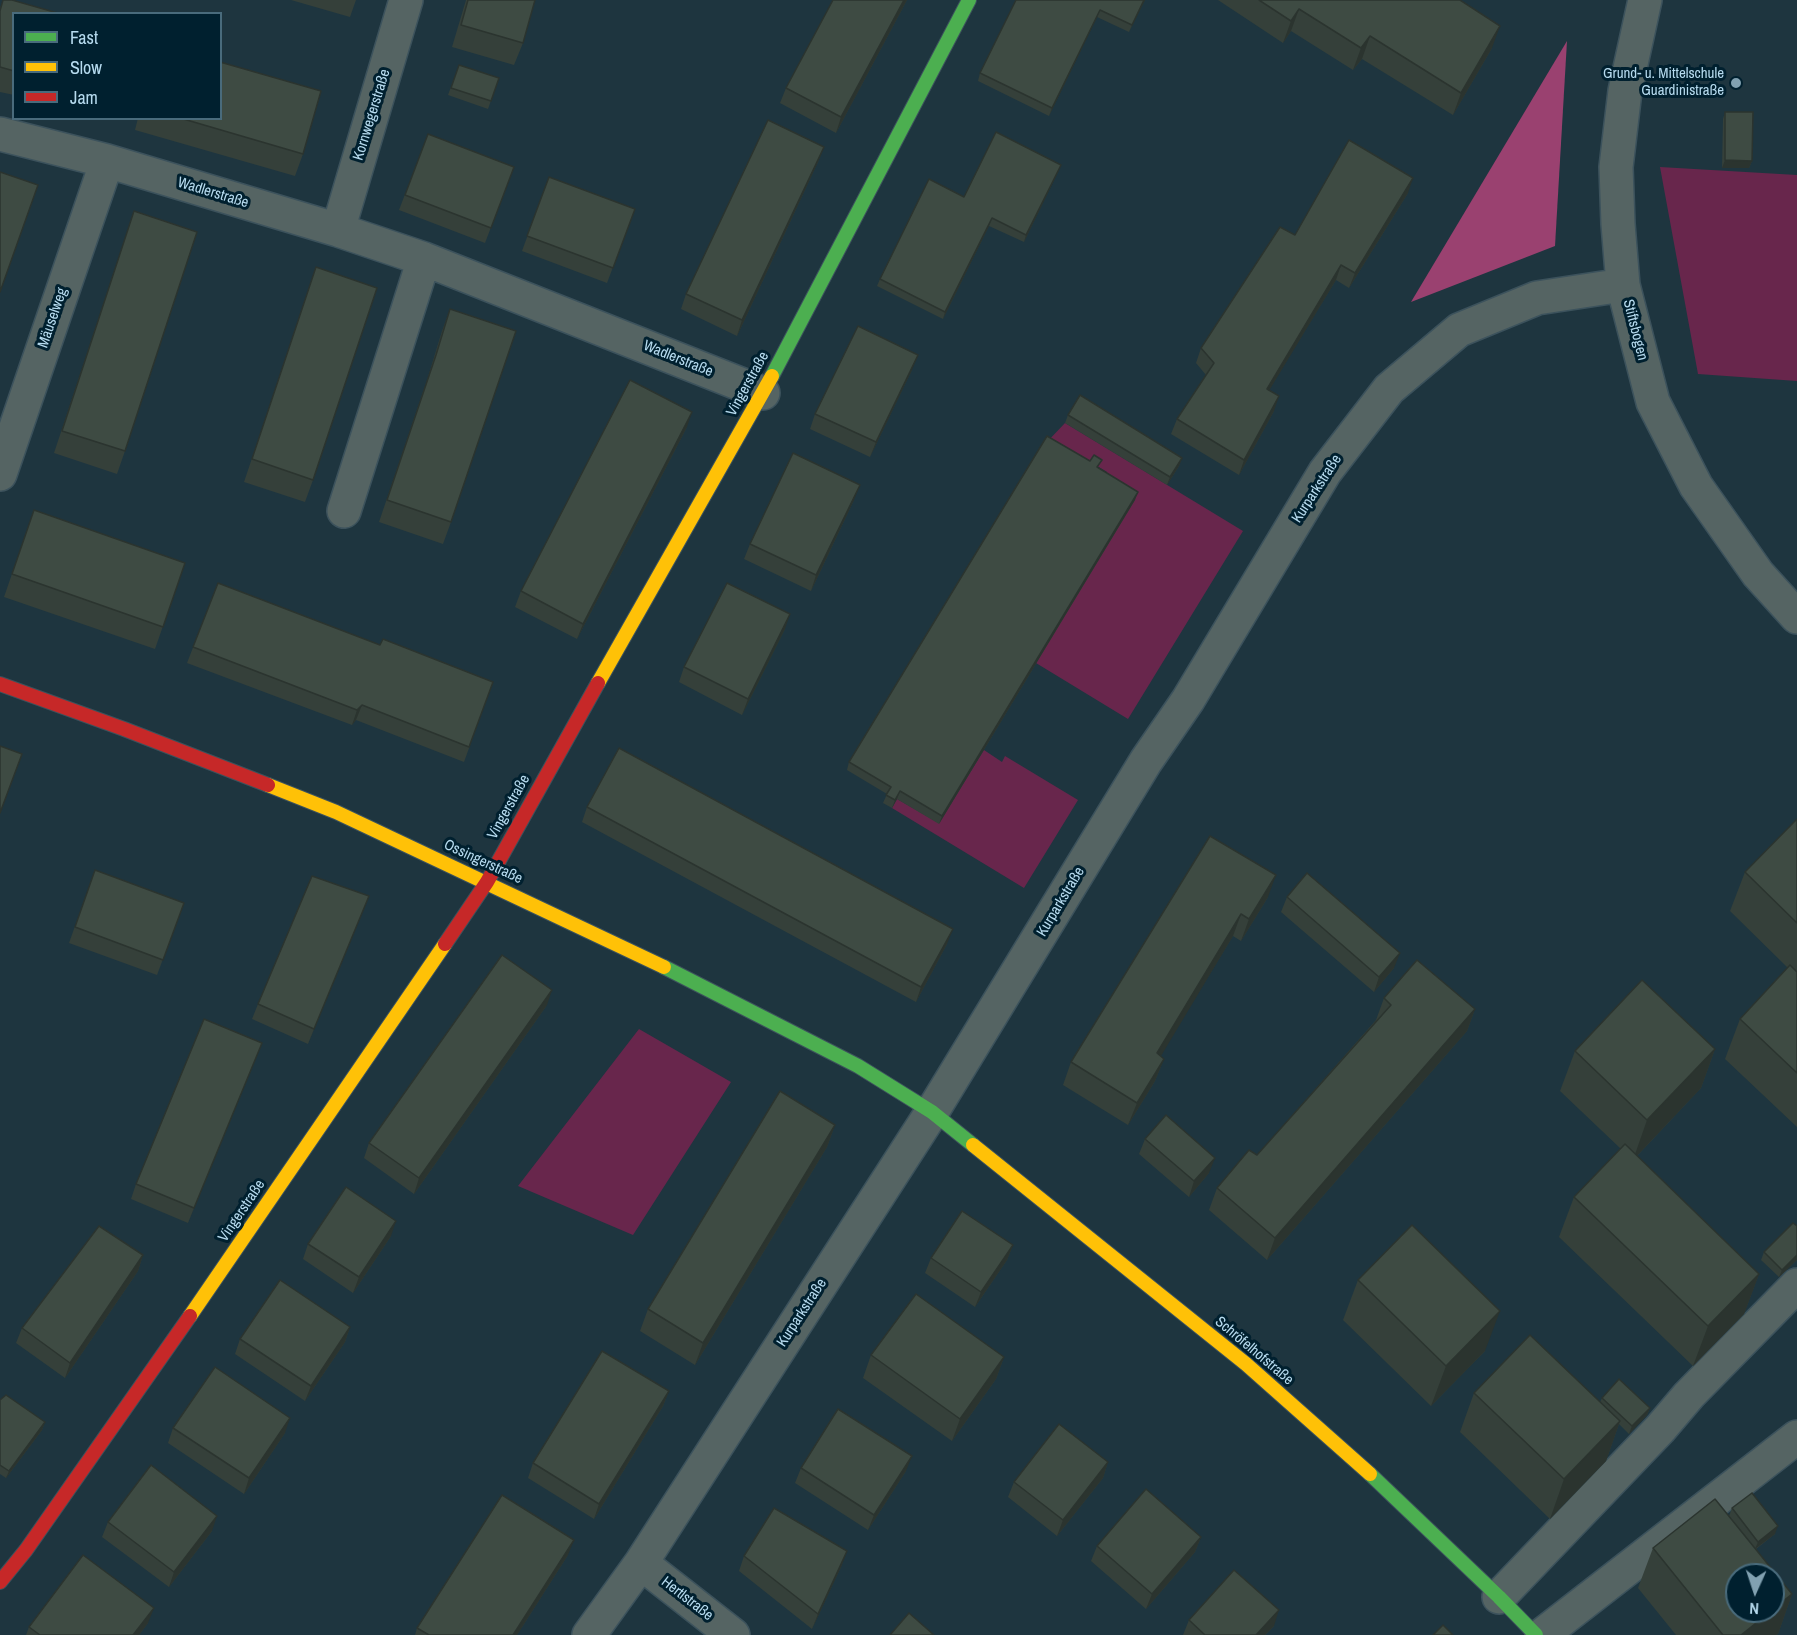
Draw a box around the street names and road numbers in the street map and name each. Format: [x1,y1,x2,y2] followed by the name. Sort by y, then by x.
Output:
[350,67,394,163] street label: Kornwegerstraße
[175,174,251,212] street label: Wadlerstraße
[34,286,72,350] street label: Mäuselweg
[1619,298,1651,362] street label: Stiftsbogen
[641,337,715,381] street label: Wadlerstraße
[723,349,773,419] street label: Vingerstraße
[1288,451,1346,527] street label: Kurparkstraße
[484,772,534,842] street label: Vingerstraße
[441,836,525,888] street label: Ossingerstraße
[1033,864,1089,940] street label: Kurparkstraße
[215,1177,269,1245] street label: Vingerstraße
[773,1275,831,1351] street label: Kurparkstraße
[1211,1313,1297,1389] street label: Schröfelhofstraße
[657,1573,717,1625] street label: Hertlstraße

